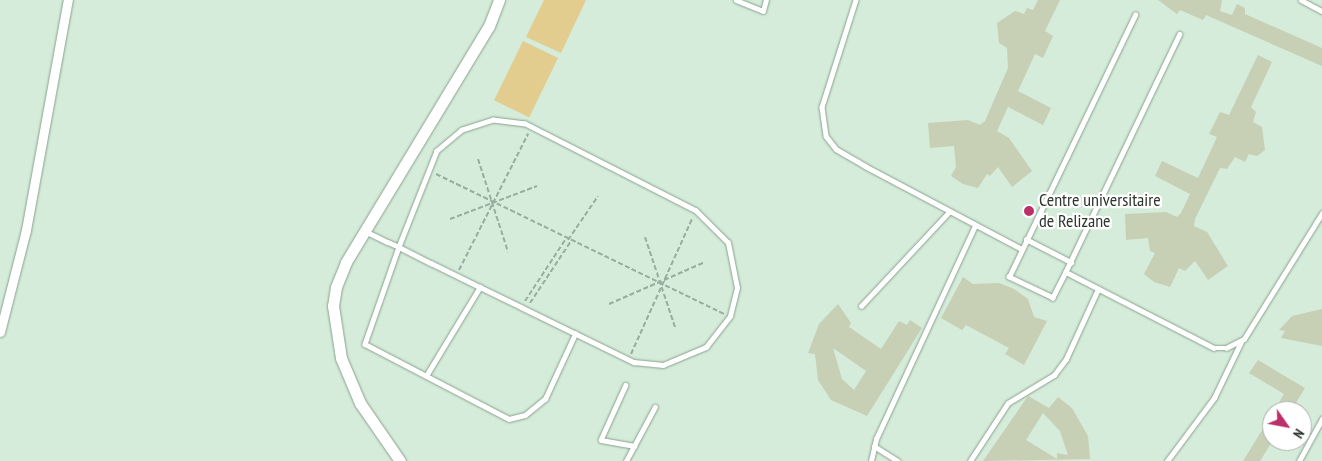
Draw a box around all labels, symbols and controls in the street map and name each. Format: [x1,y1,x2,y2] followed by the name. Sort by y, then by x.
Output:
[1039,190,1161,232] place label: Centre universitaire de Relizane
[1023,205,1035,217] marker: Centre universitaire de Relizane
[1262,401,1312,451] north arrow
[1289,426,1308,442] text: N

